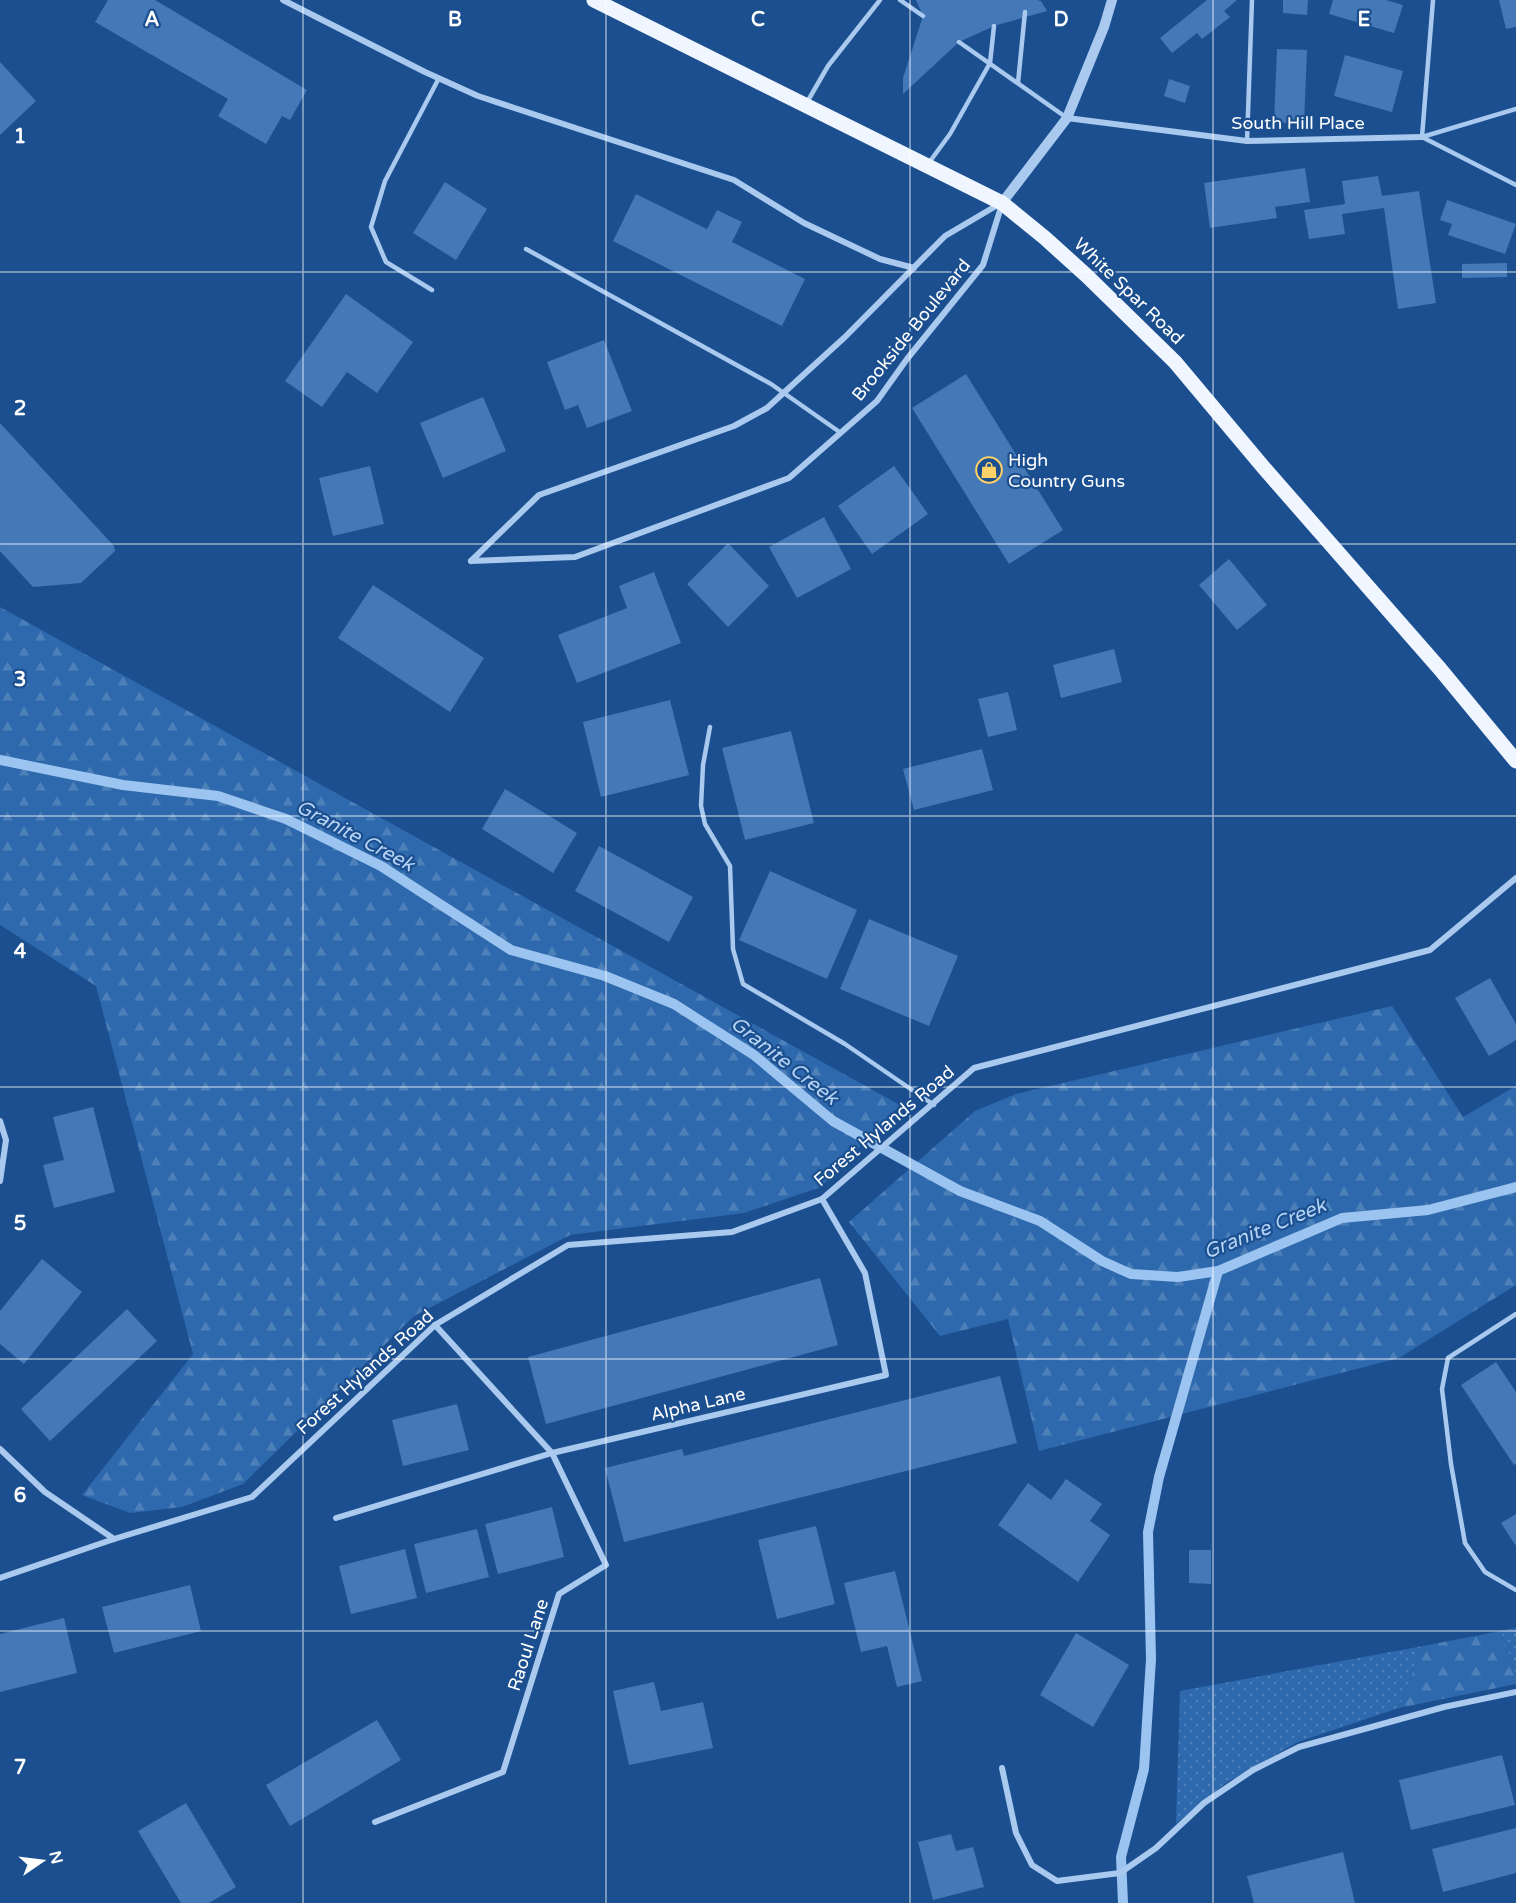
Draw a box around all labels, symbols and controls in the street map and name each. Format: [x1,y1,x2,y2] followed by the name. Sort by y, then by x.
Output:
[145,8,160,32] text: A
[448,8,462,32] text: B
[751,8,765,32] text: C
[1053,8,1069,32] text: D
[1358,8,1371,32] text: E
[1231,112,1365,134] street label: South Hill Place
[14,125,26,149] text: 1
[1069,233,1189,349] street label: White Spar Road
[847,255,975,405] street label: Brookside Boulevard
[14,397,26,421] text: 2
[1008,449,1125,492] place label: High Country Guns
[974,455,1004,485] shop icon: High Country Guns
[14,668,26,692] text: 3
[292,795,420,878] water label: Granite Creek
[14,940,27,964] text: 4
[725,1012,844,1112] water label: Granite Creek
[809,1061,959,1191] street label: Forest Hylands Road
[1200,1193,1332,1264] water label: Granite Creek
[14,1212,26,1236] text: 5
[292,1305,438,1439] street label: Forest Hylands Road
[648,1382,748,1426] street label: Alpha Lane
[14,1484,26,1508] text: 6
[503,1596,553,1694] street label: Raoul Lane
[14,1756,26,1780] text: 7
[12,1831,72,1891] north arrow
[44,1849,67,1866] text: N

